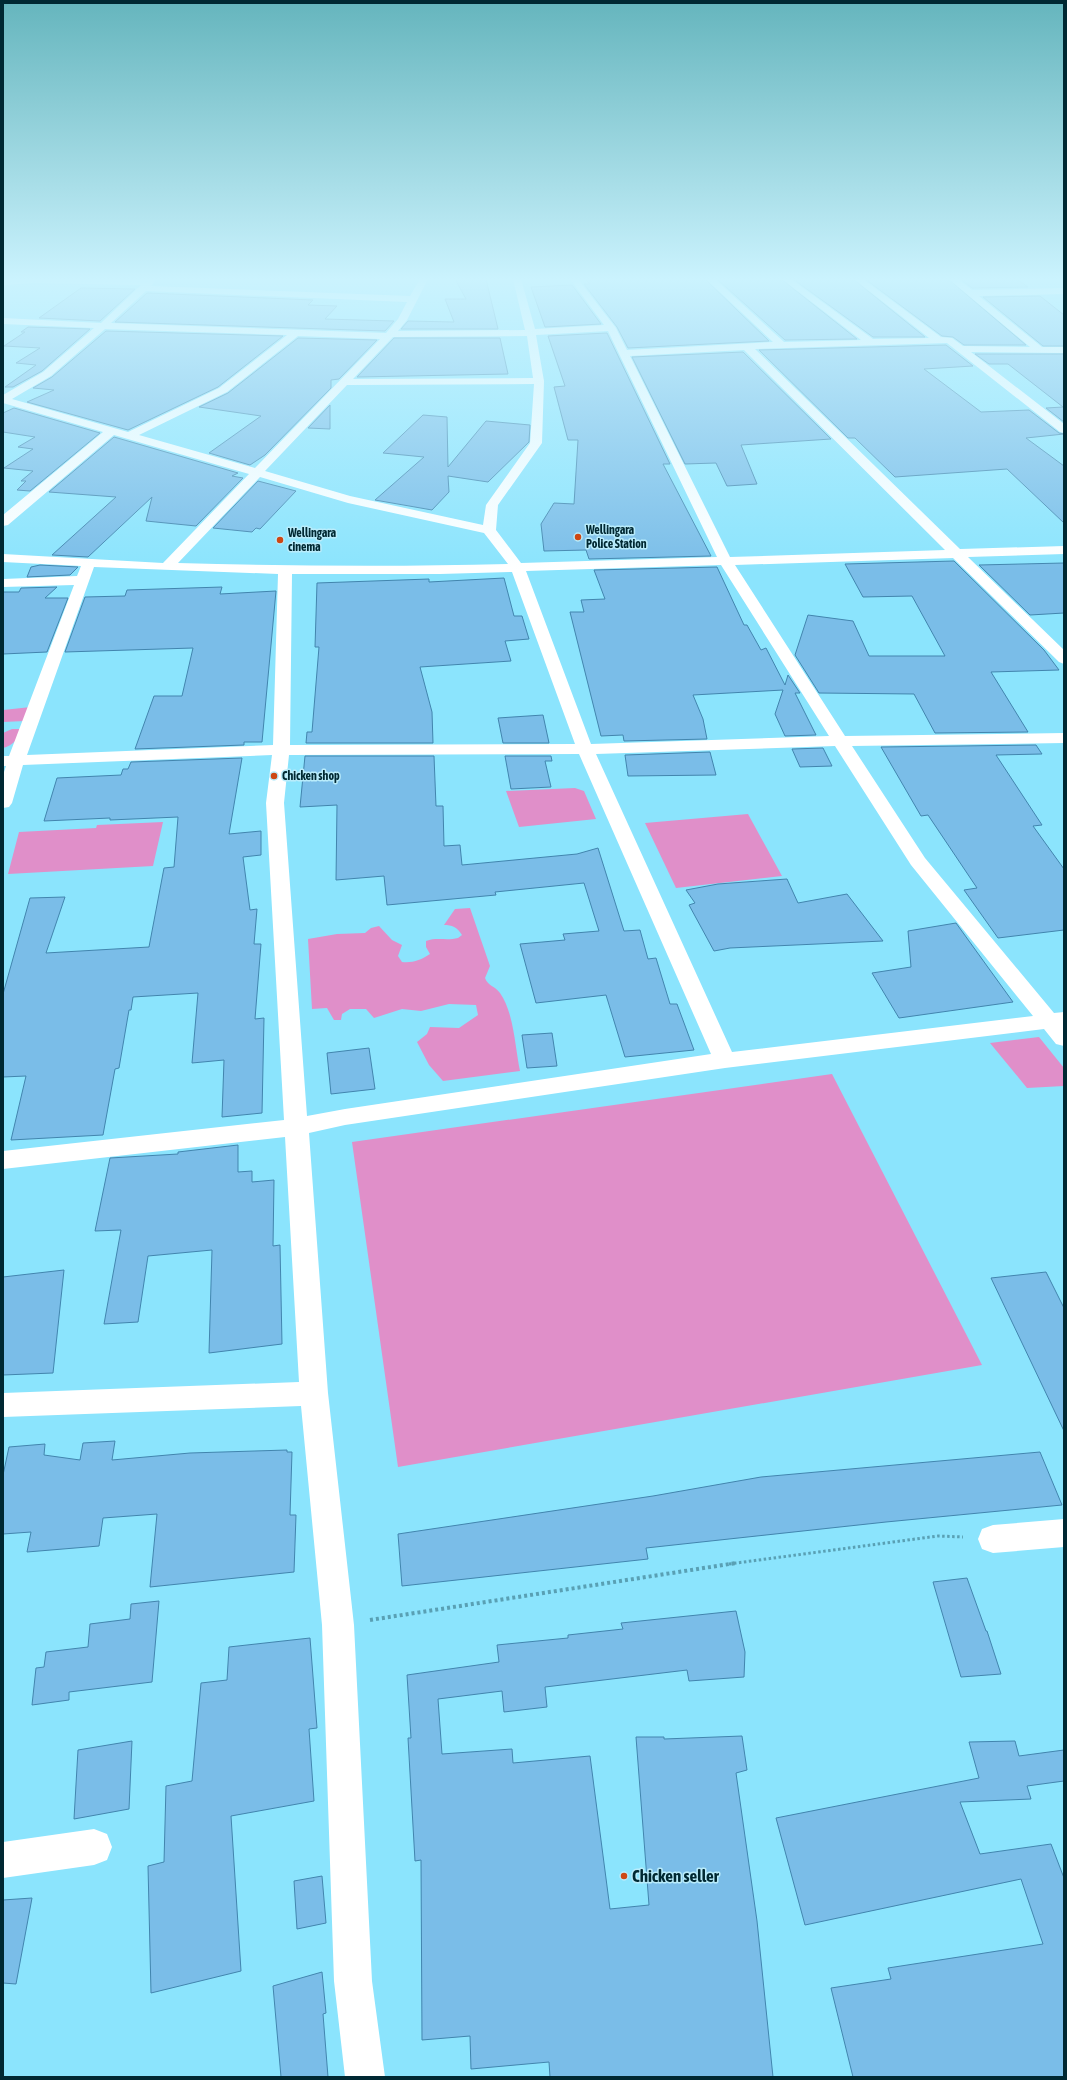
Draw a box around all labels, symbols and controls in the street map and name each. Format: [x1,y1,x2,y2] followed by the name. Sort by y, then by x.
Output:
[585,523,647,551] place label: Wellingara Police Station
[287,526,337,554] place label: Wellingara cinema
[573,532,583,542] marker: Wellingara Police Station
[275,535,285,545] marker: Wellingara cinema
[282,769,340,783] place label: Chicken shop
[269,771,279,781] marker: Chicken shop
[632,1866,720,1886] place label: Chicken seller
[619,1871,629,1881] marker: Chicken seller

